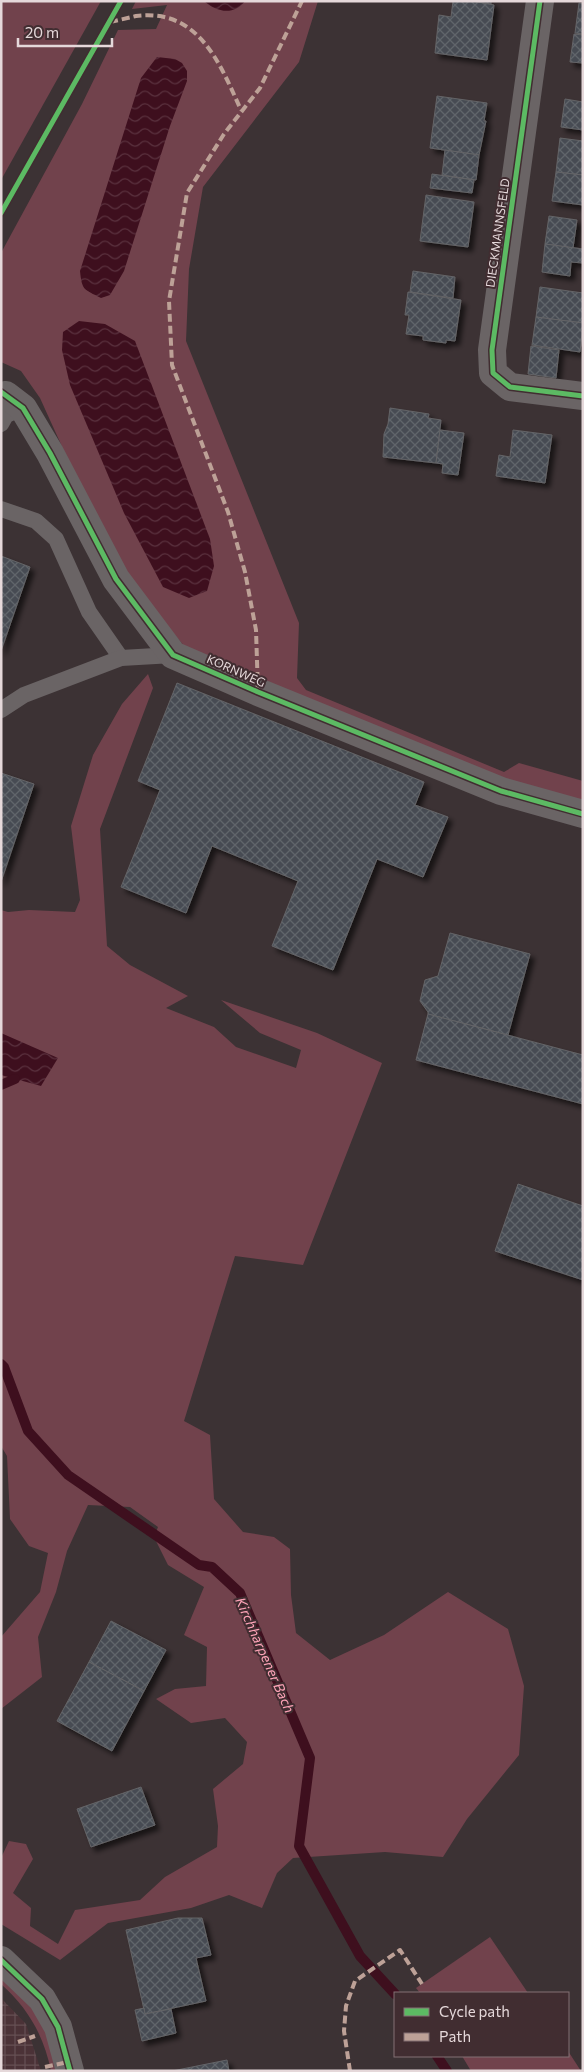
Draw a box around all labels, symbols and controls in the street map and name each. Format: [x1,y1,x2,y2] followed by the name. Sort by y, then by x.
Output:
[18,15,111,47] scale bar
[25,23,59,41] text: 20 m
[482,177,512,288] street label: DIECKMANNSFELD
[205,651,268,689] street label: KORNWEG
[232,1594,299,1715] water label: Kirchharpener Bach
[394,1992,569,2057] legend
[439,2002,510,2020] text: Cycle path
[439,2027,471,2045] text: Path

